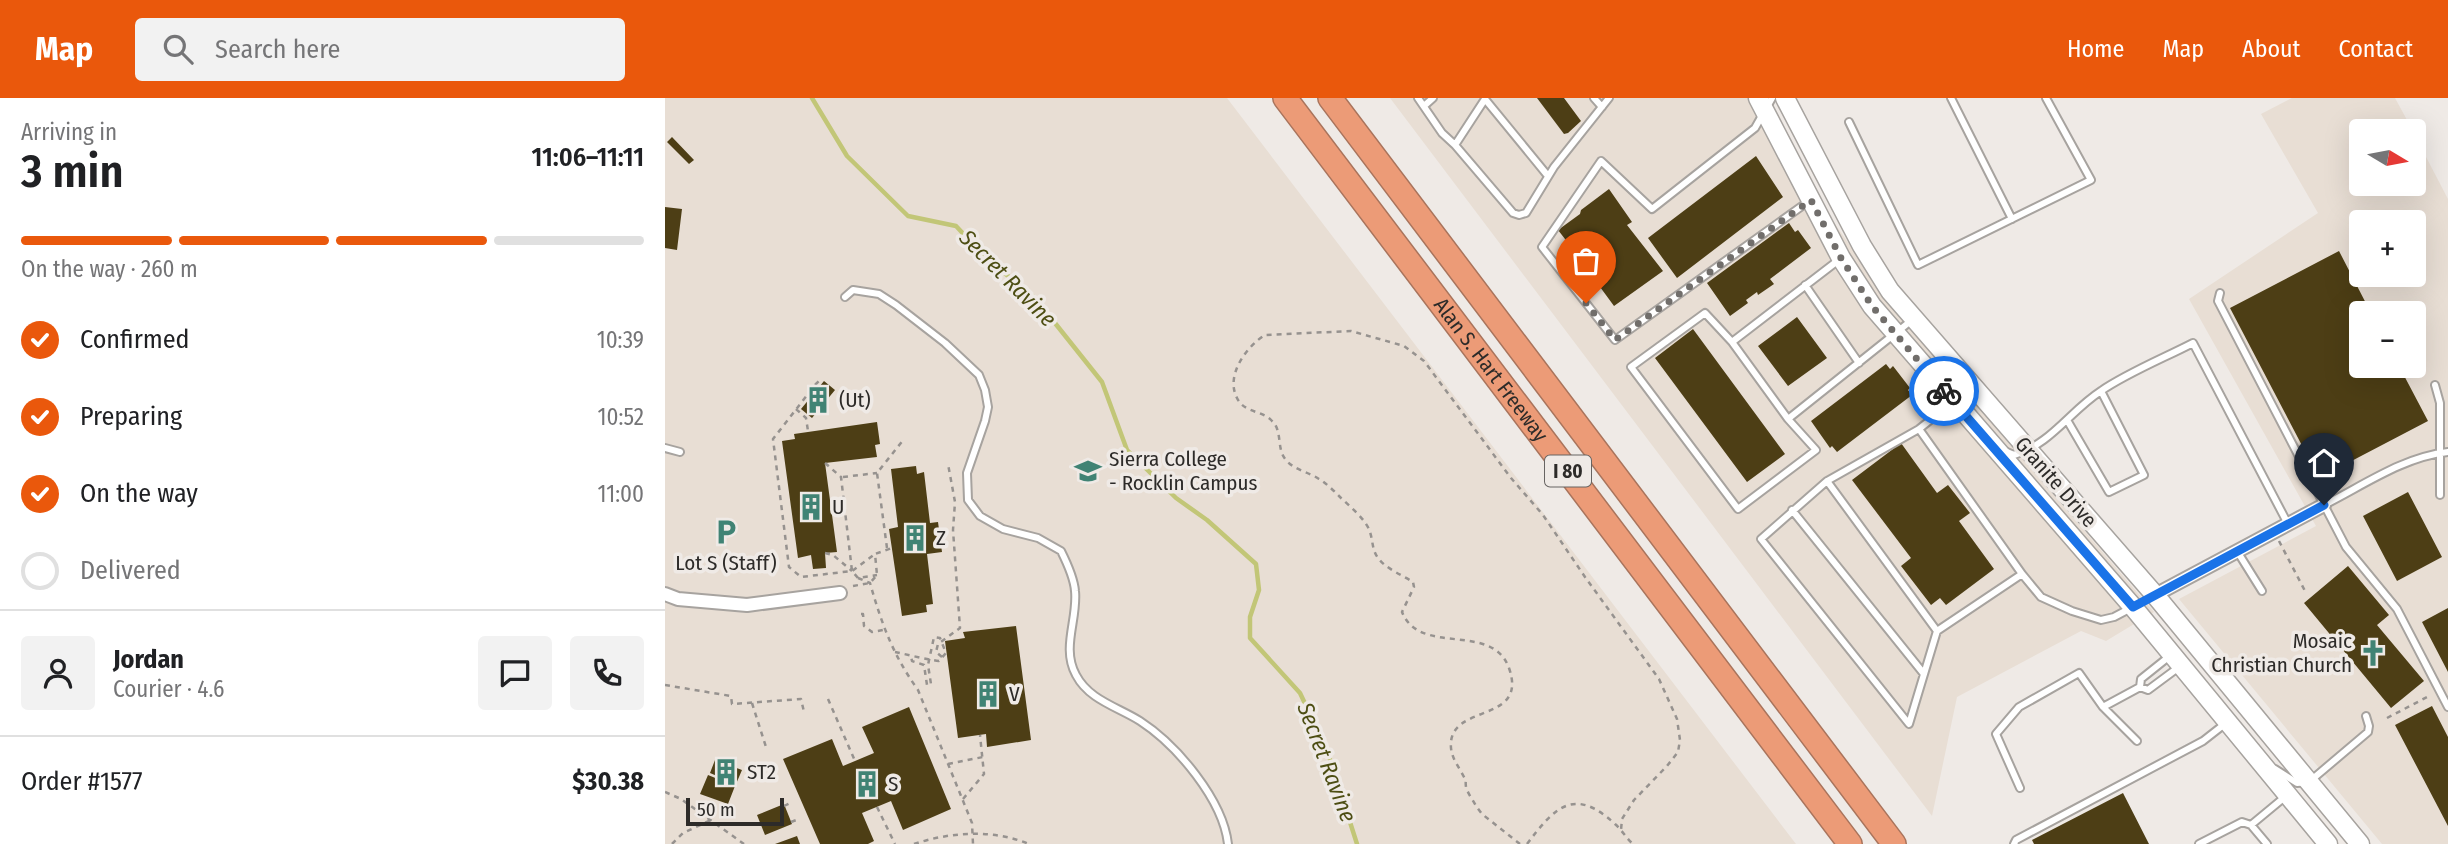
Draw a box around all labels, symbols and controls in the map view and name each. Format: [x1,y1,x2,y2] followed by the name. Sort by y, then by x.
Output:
[135,18,625,81] search box
[35,29,93,69] text: Map
[159,30,197,68] icon: search
[215,34,340,65] text: Search here
[2067,35,2124,63] text: Home
[2162,35,2204,63] text: Map
[2242,35,2300,63] text: About
[2338,35,2413,63] text: Contact
[21,118,117,146] text: Arriving in
[2349,119,2425,196] north arrow
[2349,119,2426,378] map controls
[532,142,644,173] text: 11:06–11:11
[21,144,124,199] text: 3 min
[2349,210,2426,287] button: +
[953,223,1062,332] water label: Secret Ravine
[1556,231,1616,303] pin
[1567,242,1605,280] icon: bag
[21,255,198,283] text: On the way · 260 m
[1428,293,1554,447] street label: Alan S. Hart Freeway
[2349,301,2426,378] button: −
[21,321,59,359] icon: check
[80,324,190,355] text: Confirmed
[597,326,644,354] text: 10:39
[1909,356,1979,426] courier
[1925,372,1963,410] icon: bike
[803,385,833,415] building icon: (Ut)
[839,387,871,413] place label: (Ut)
[21,398,59,436] icon: check
[80,401,182,432] text: Preparing
[598,403,644,431] text: 10:52
[2010,431,2102,533] street label: Granite Drive
[2294,433,2354,505] pin
[2305,444,2343,482] icon: home
[1109,446,1258,496] place label: Sierra College - Rocklin Campus
[1073,456,1103,486] school or university icon: Sierra College - Rocklin Campus
[1545,456,1591,486] road number: I 80
[21,475,59,513] icon: check
[80,478,198,509] text: On the way
[598,480,644,508] text: 11:00
[796,492,826,522] building icon: U
[832,494,844,520] place label: U
[711,517,741,547] parking icon: Lot S (Staff)
[900,523,930,553] building icon: Z
[936,525,946,551] place label: Z
[675,550,777,576] place label: Lot S (Staff)
[80,555,181,586] text: Delivered
[2211,628,2352,678] place label: Mosaic Christian Church
[21,636,95,710] button: person
[478,636,552,710] button: chat
[570,636,644,710] button: phone
[2358,638,2388,668] church icon: Mosaic Christian Church
[113,644,184,675] text: Jordan
[113,675,224,703] text: Courier · 4.6
[973,679,1003,709] building icon: V
[1009,681,1020,707] place label: V
[1291,697,1363,826] water label: Secret Ravine
[711,757,741,787] building icon: ST2
[747,759,776,785] place label: ST2
[21,766,143,797] text: Order #1577
[572,766,644,797] text: $30.38
[852,769,882,799] building icon: S
[888,771,898,797] place label: S
[686,795,784,827] scale bar
[697,798,735,821] text: 50 m

